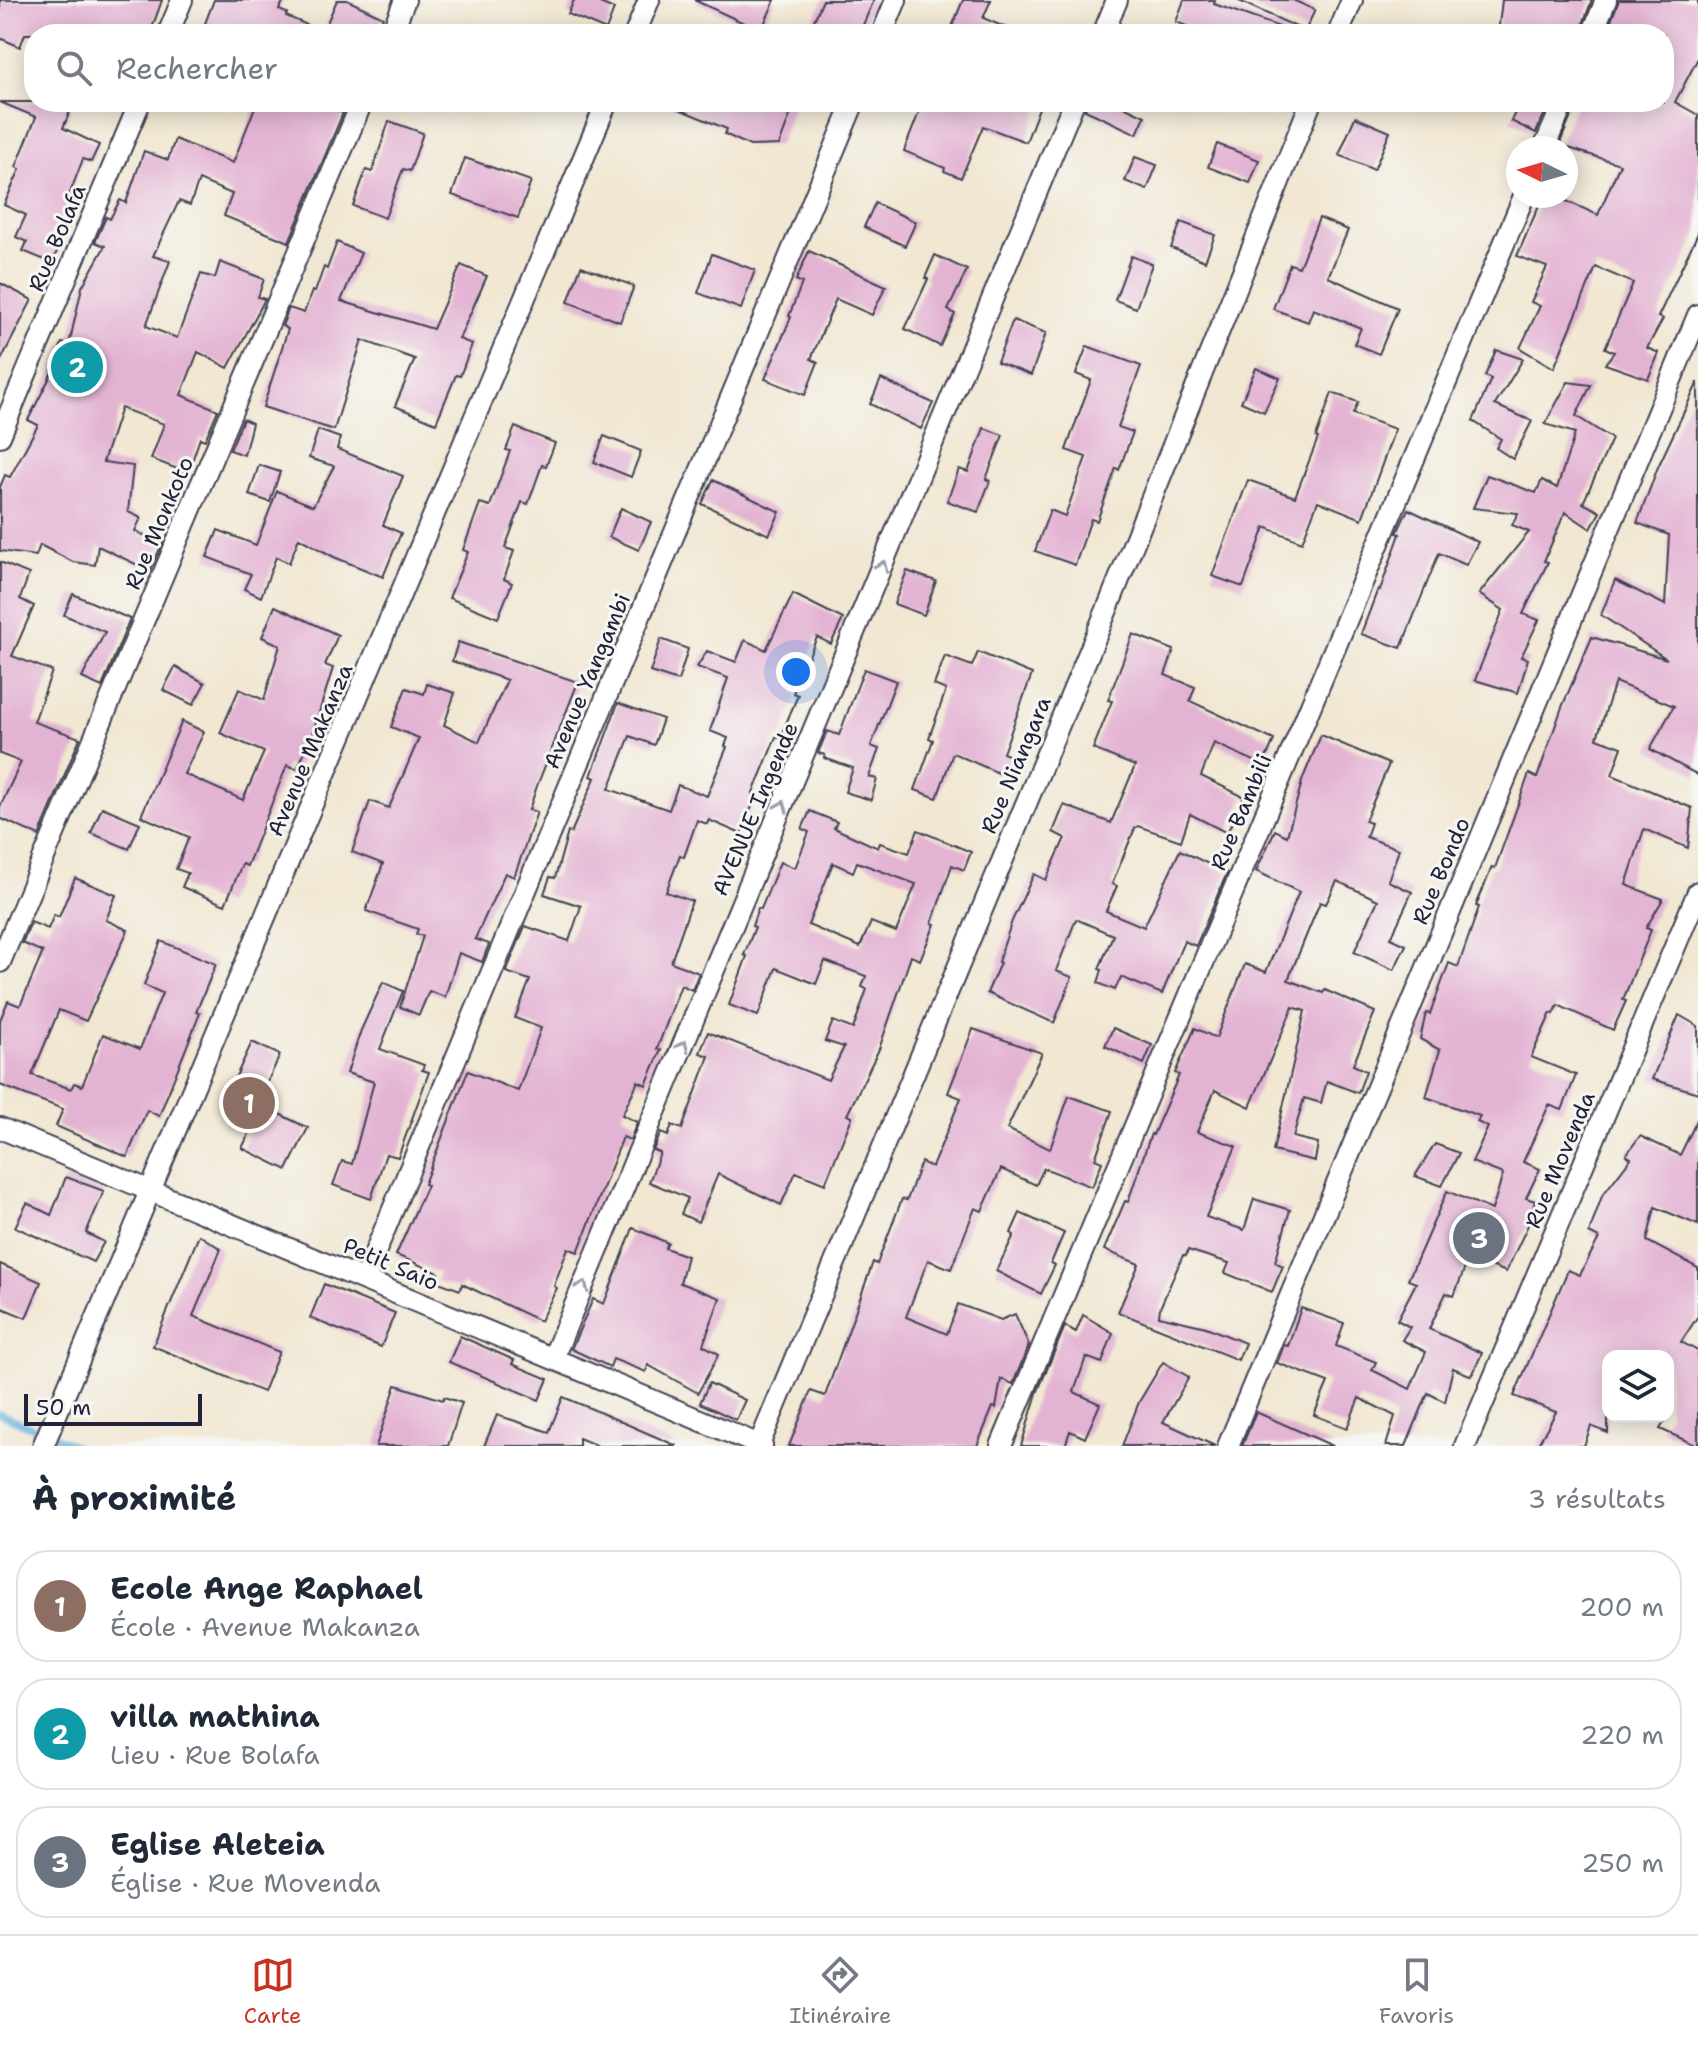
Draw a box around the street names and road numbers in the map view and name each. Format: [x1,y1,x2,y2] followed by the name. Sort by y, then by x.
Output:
[21,180,93,296] street label: Rue Bolafa
[118,452,200,594] street label: Rue Monkoto
[537,589,637,773] street label: Avenue Yangambi
[261,659,360,841] street label: Avenue Makanza
[974,692,1058,838] street label: Rue Niangara
[705,718,805,900] street label: AVENUE Ingende
[1203,749,1279,875] street label: Rue Bambili
[1405,813,1477,929] street label: Rue Bondo
[1518,1087,1602,1233] street label: Rue Movenda
[339,1231,443,1297] street label: Petit Saio

